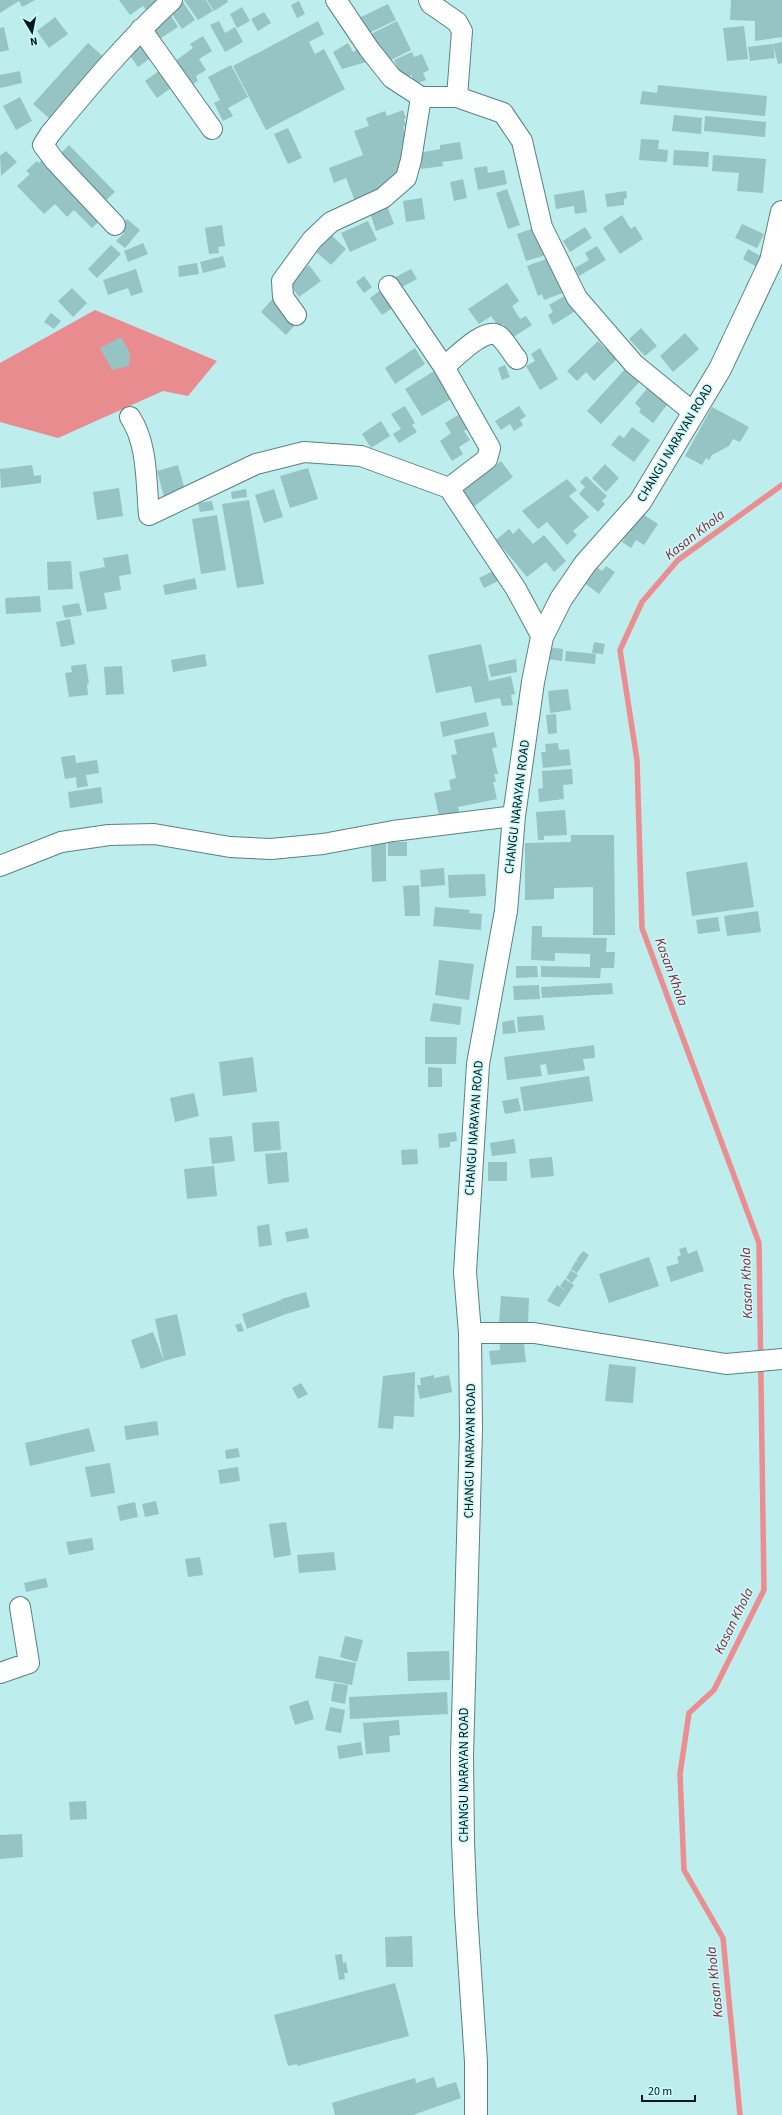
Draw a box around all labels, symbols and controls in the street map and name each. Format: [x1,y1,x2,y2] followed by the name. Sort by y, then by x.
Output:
[12,12,52,52] north arrow
[29,33,39,49] text: N
[632,380,718,506] street label: CHANGU NARAYAN ROAD
[661,505,730,565] water label: Kasan Khola
[500,739,534,875] street label: CHANGU NARAYAN ROAD
[649,935,693,1010] water label: Kasan Khola
[460,1060,488,1196] street label: CHANGU NARAYAN ROAD
[736,1246,758,1319] water label: Kasan Khola
[460,1383,480,1519] street label: CHANGU NARAYAN ROAD
[709,1584,759,1658] water label: Kasan Khola
[455,1707,473,1843] street label: CHANGU NARAYAN ROAD
[701,1945,729,2019] water label: Kasan Khola
[642,2077,695,2103] scale bar
[648,2083,672,2100] text: 20 m

